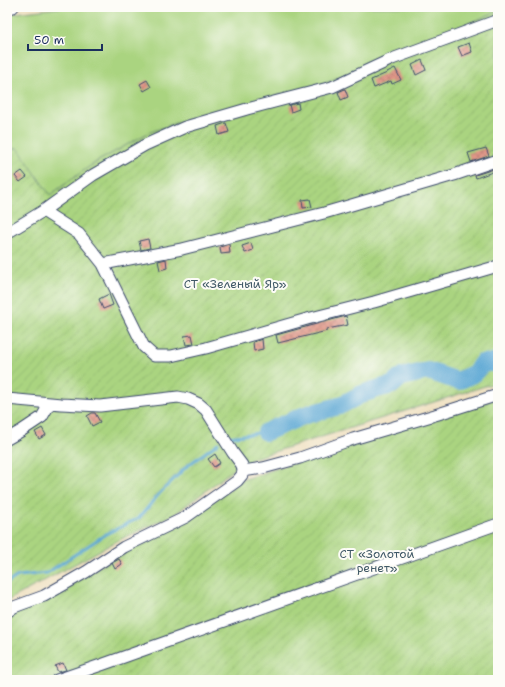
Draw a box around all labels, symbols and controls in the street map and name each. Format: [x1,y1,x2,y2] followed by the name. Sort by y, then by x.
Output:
[28,26,102,52] scale bar
[34,32,64,48] text: 50 m
[184,276,287,292] park label: СТ «Зеленый Яр»
[340,546,415,576] park label: СТ «Золотой ренет»

